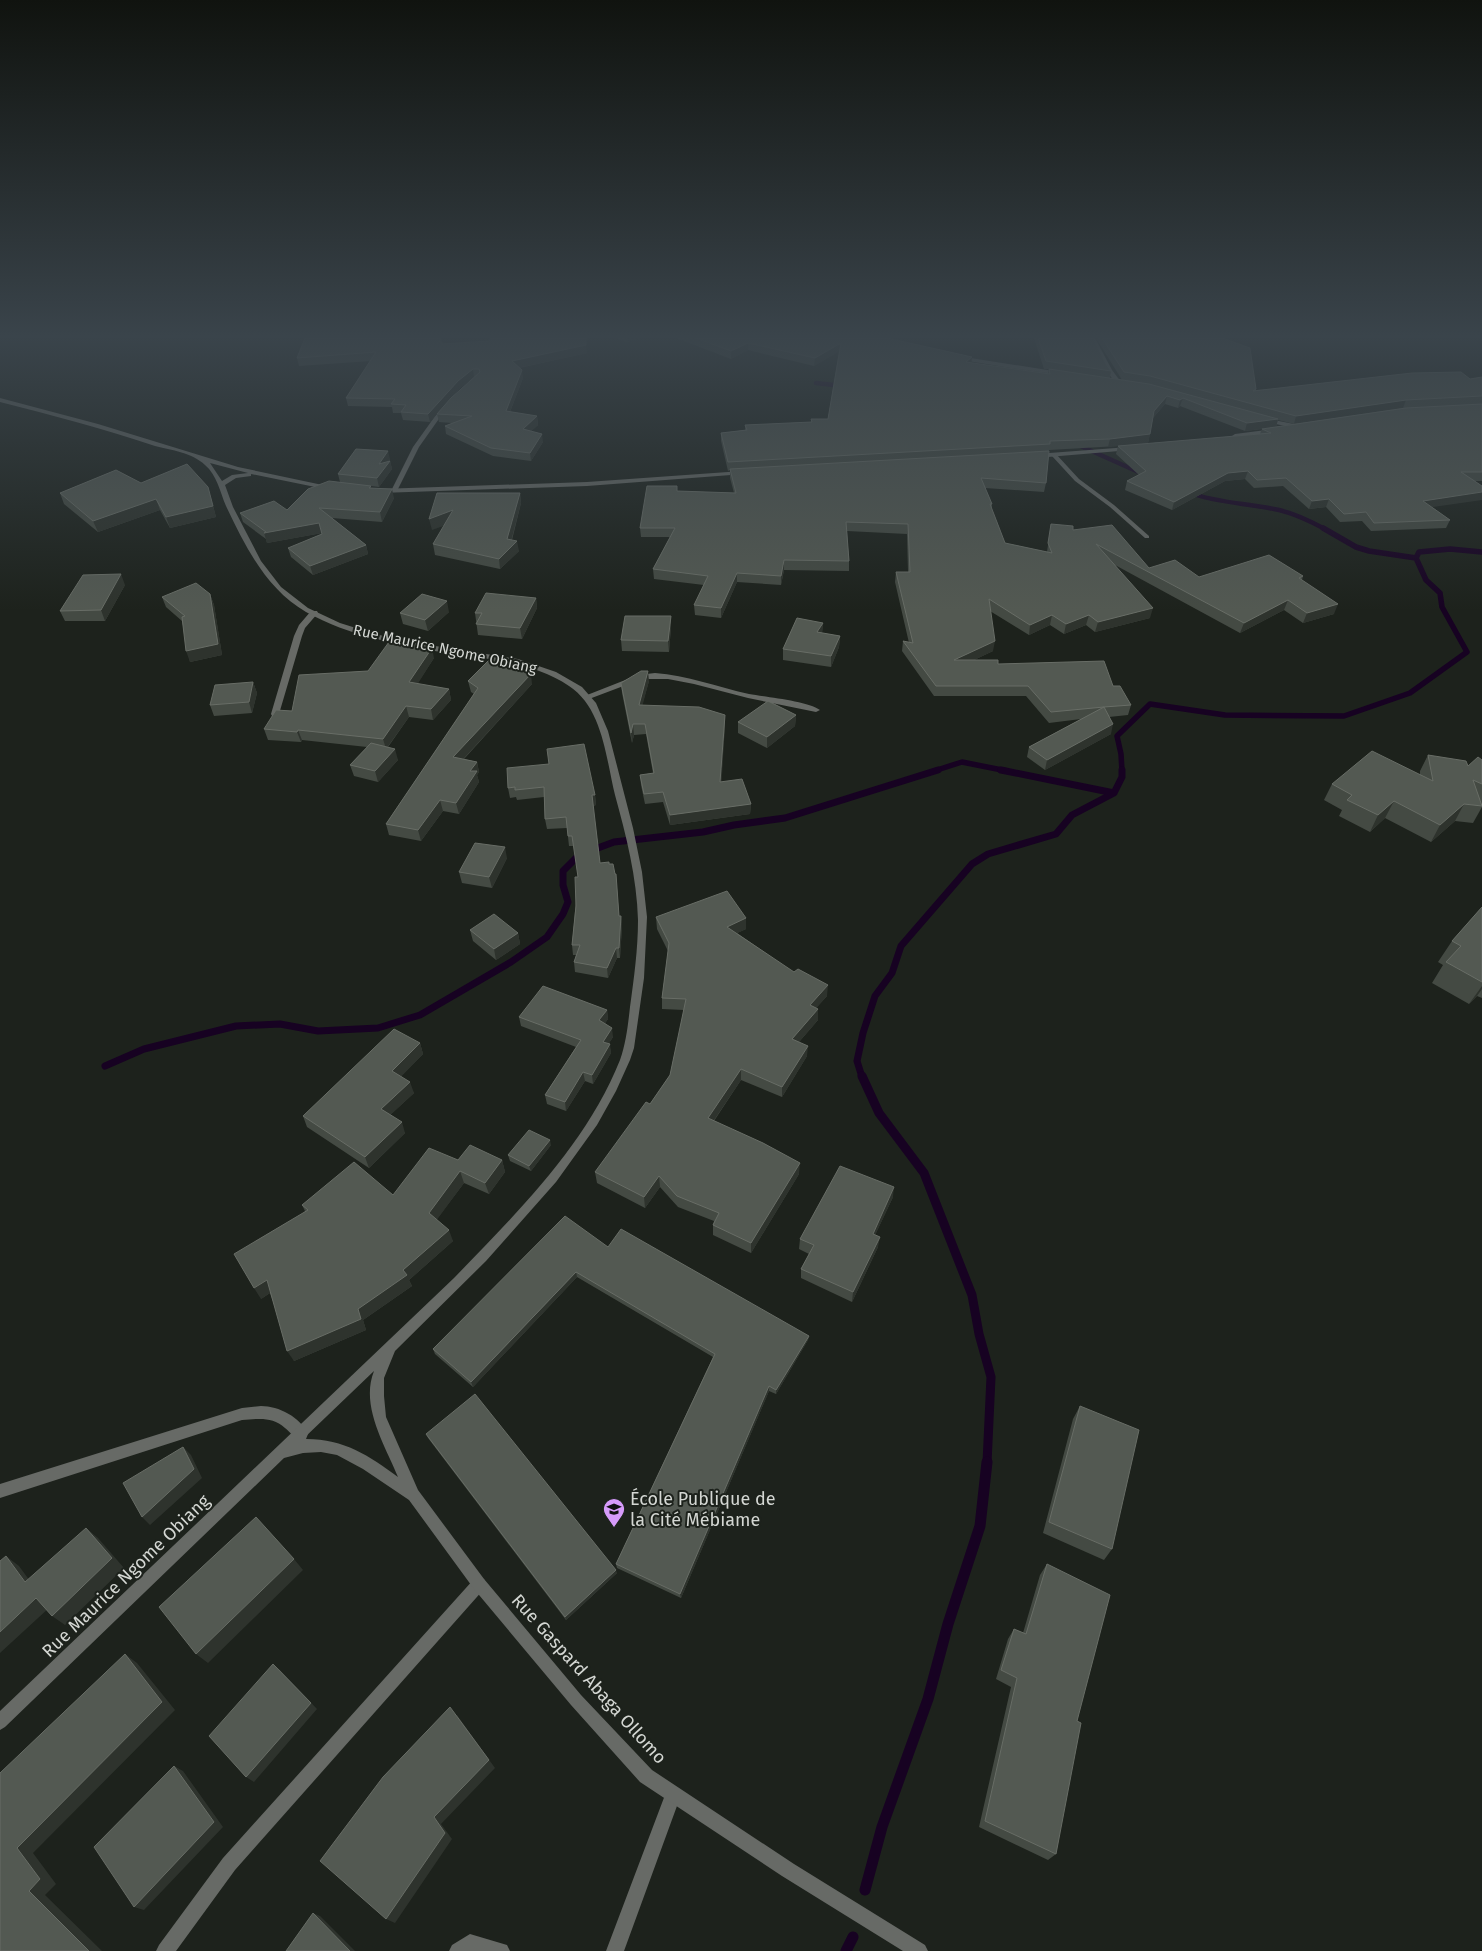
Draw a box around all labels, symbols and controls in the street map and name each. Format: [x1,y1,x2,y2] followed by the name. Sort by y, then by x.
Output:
[351,621,539,677] street label: Rue Maurice Ngome Obiang
[630,1487,776,1531] place label: École Publique de la Cité Mébiame
[37,1490,215,1662] street label: Rue Maurice Ngome Obiang
[602,1497,626,1528] school or university icon: École Publique de la Cité Mébiame
[507,1590,671,1768] street label: Rue Gaspard Abaga Ollomo

